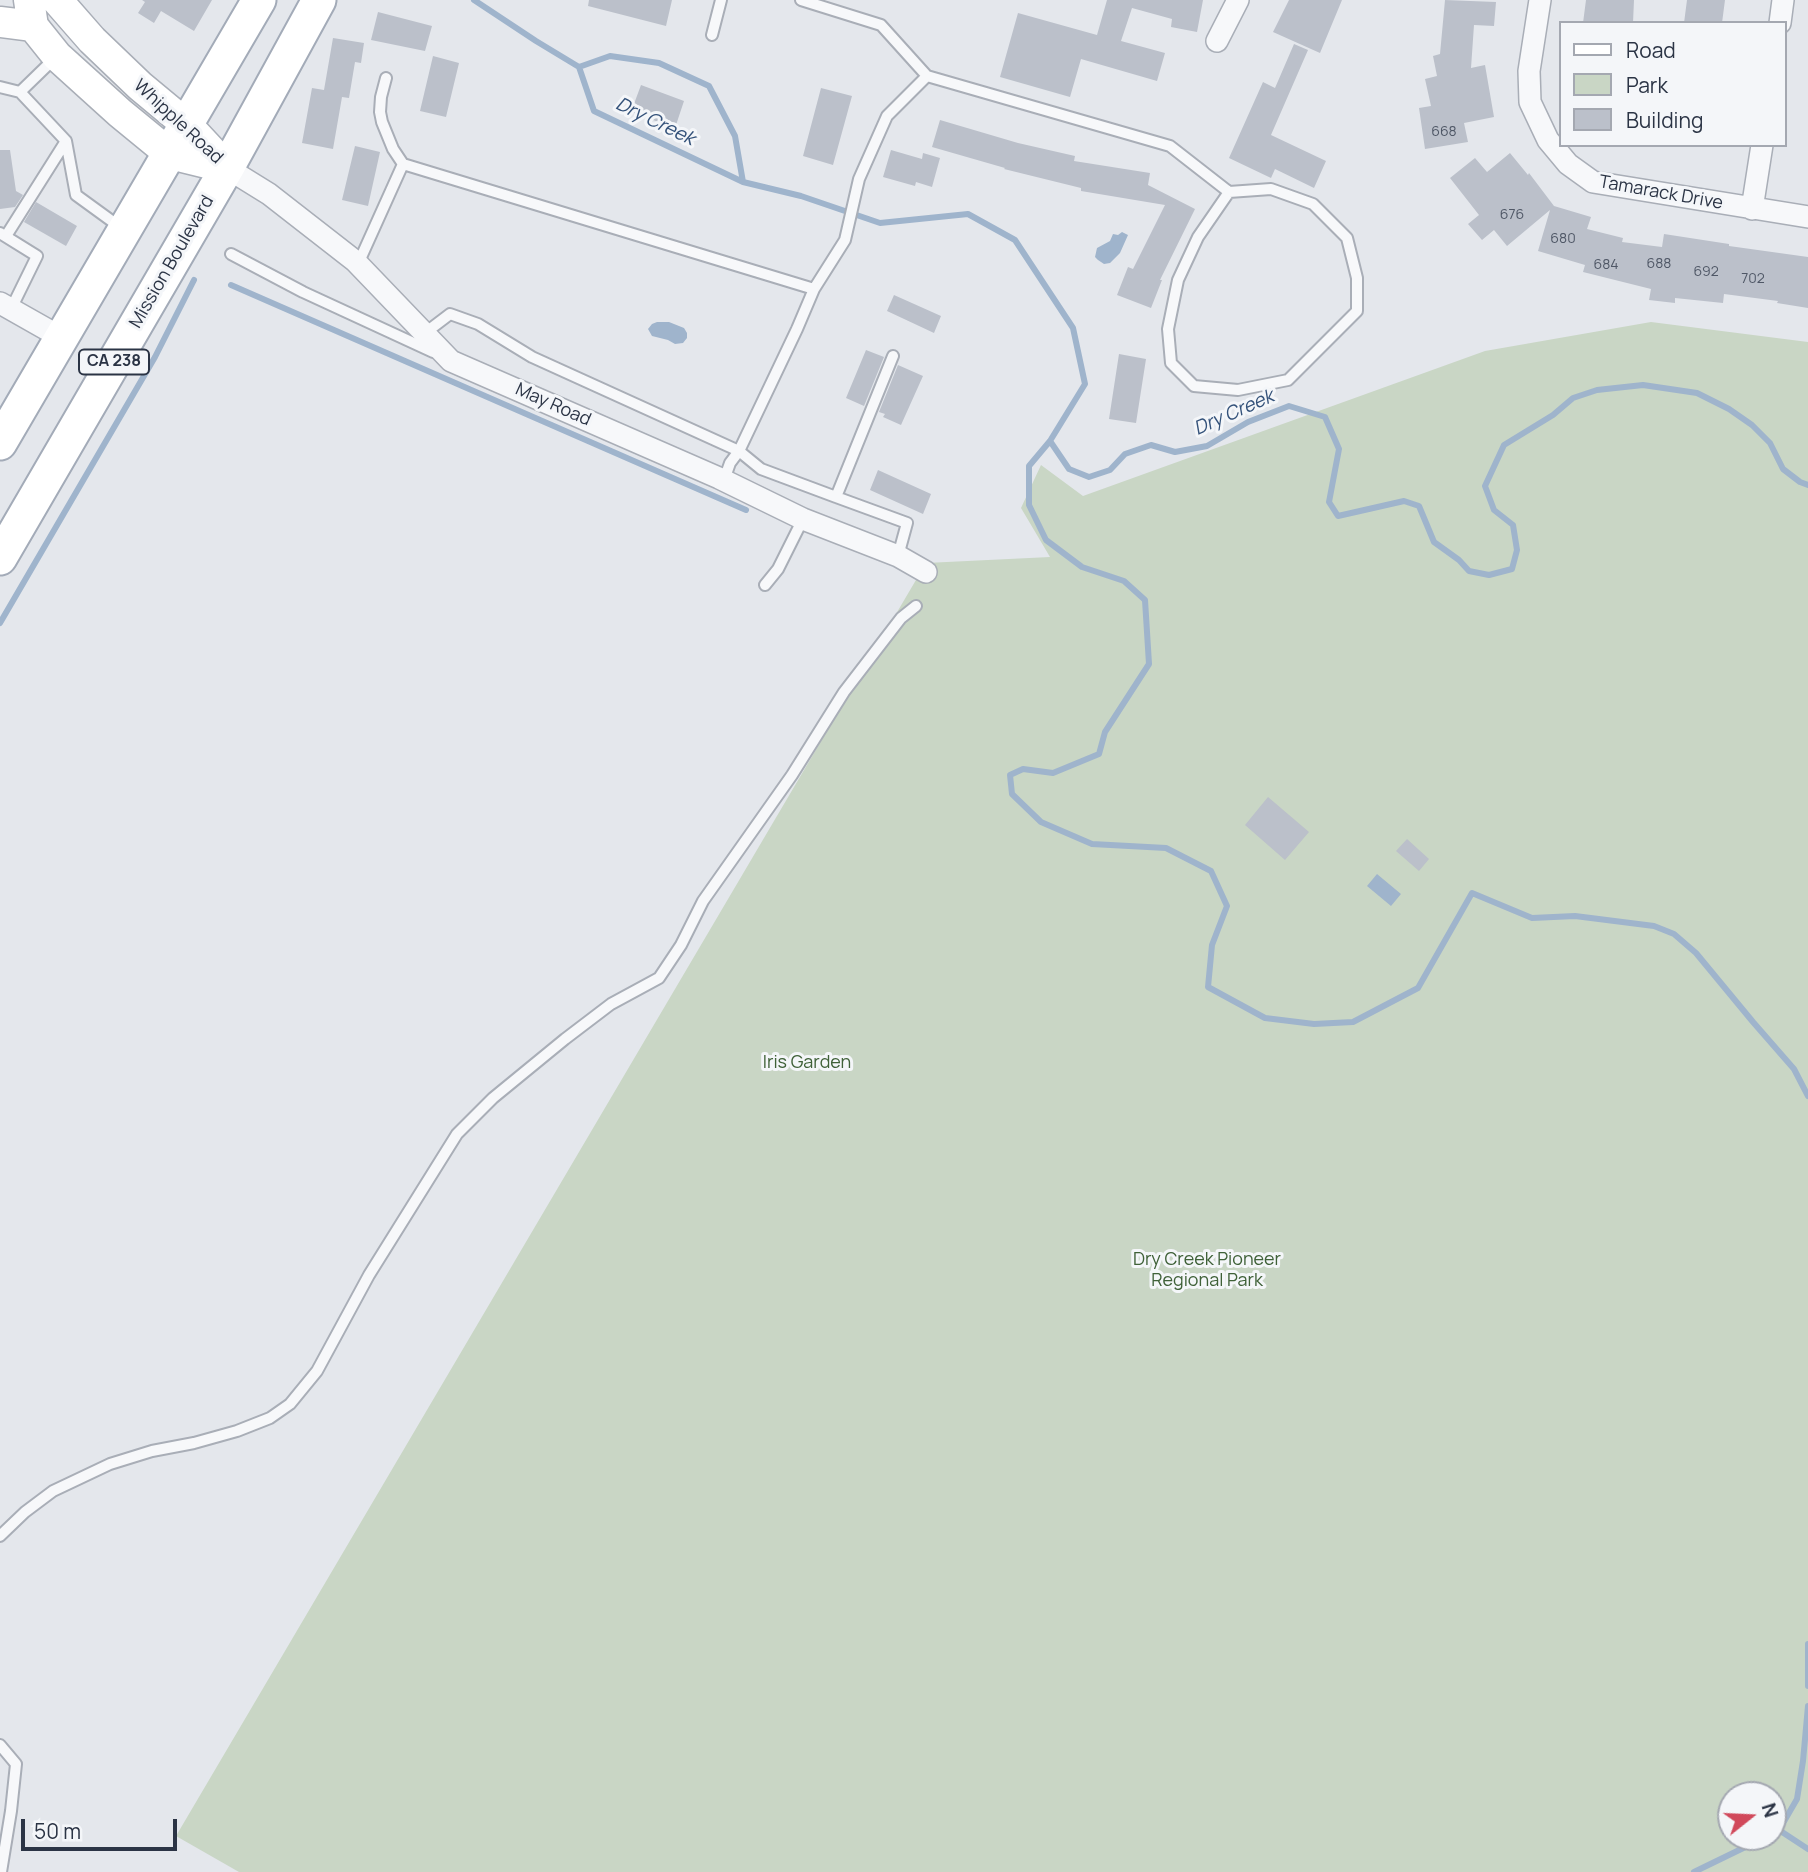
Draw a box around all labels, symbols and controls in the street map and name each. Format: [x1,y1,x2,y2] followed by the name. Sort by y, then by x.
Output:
[1560,21,1787,147] legend
[1626,36,1676,64] text: Road
[1626,71,1668,99] text: Park
[129,75,227,169] street label: Whipple Road
[612,93,698,151] water label: Dry Creek
[1626,106,1703,134] text: Building
[1431,124,1457,140] house number: 668
[1597,171,1725,215] street label: Tamarack Drive
[125,192,219,332] street label: Mission Boulevard
[1500,207,1524,223] house number: 676
[1550,231,1576,247] house number: 680
[1647,256,1671,272] house number: 688
[1593,257,1619,273] house number: 684
[1693,264,1719,280] house number: 692
[1741,271,1765,287] house number: 702
[79,350,149,374] road number: CA 238
[512,379,594,431] street label: May Road
[1190,385,1278,441] water label: Dry Creek
[763,1052,851,1074] park label: Iris Garden
[1133,1249,1281,1292] park label: Dry Creek Pioneer Regional Park
[1717,1781,1787,1851] north arrow
[1756,1800,1785,1821] text: N
[24,1806,180,1850] scale bar
[34,1817,81,1845] text: 50 m

